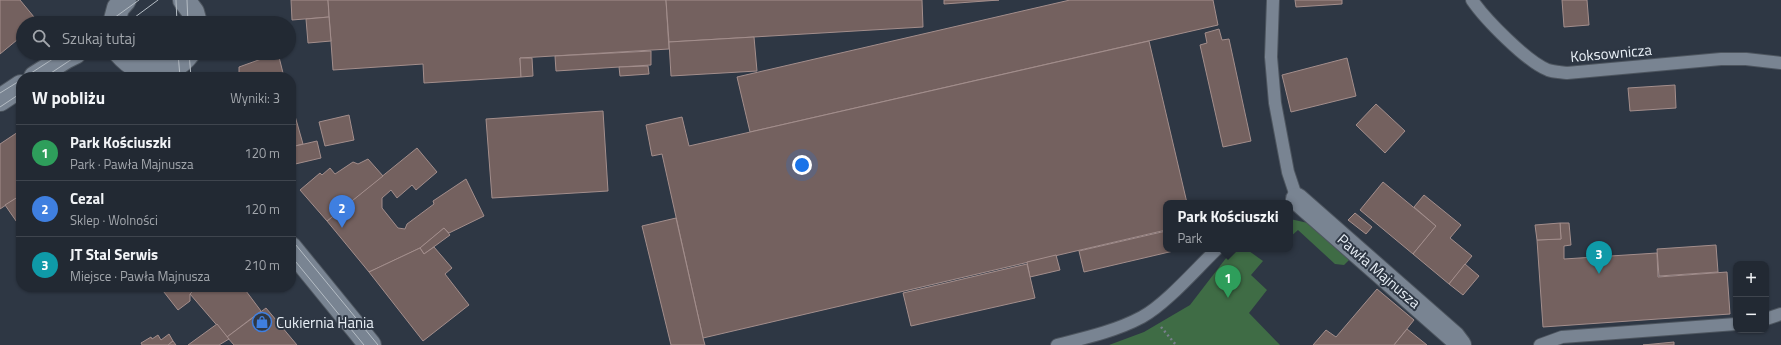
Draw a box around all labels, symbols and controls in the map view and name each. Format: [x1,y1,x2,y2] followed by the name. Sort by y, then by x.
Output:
[16,16,296,60] search box
[30,27,52,49] icon: search
[62,27,135,50] text: Szukaj tutaj
[1569,38,1653,68] street label: Koksownicza
[32,85,105,111] text: W pobliżu
[230,88,280,108] text: Wyniki: 3
[70,131,171,154] text: Park Kościuszki
[41,143,49,163] text: 1
[244,143,280,163] text: 120 m
[70,154,194,174] text: Park · Pawła Majnusza
[792,155,812,175] your location
[70,187,104,210] text: Cezal
[329,195,355,228] pin: 2
[41,199,49,219] text: 2
[244,199,280,219] text: 120 m
[1163,200,1293,252] popup
[1177,205,1279,228] text: Park Kościuszki
[70,210,158,230] text: Sklep · Wolności
[1177,228,1202,248] text: Park
[1332,228,1426,314] street label: Pawła Majnusza
[1586,241,1612,274] pin: 3
[70,243,158,266] text: JT Stal Serwis
[41,255,49,275] text: 3
[244,255,280,275] text: 210 m
[1733,261,1769,333] map controls
[1733,261,1769,297] button: +
[1215,265,1241,298] pin: 1
[70,266,210,286] text: Miejsce · Pawła Majnusza
[1733,297,1769,333] button: −
[251,311,273,333] shop icon: Cukiernia Hania
[276,311,374,334] place label: Cukiernia Hania

